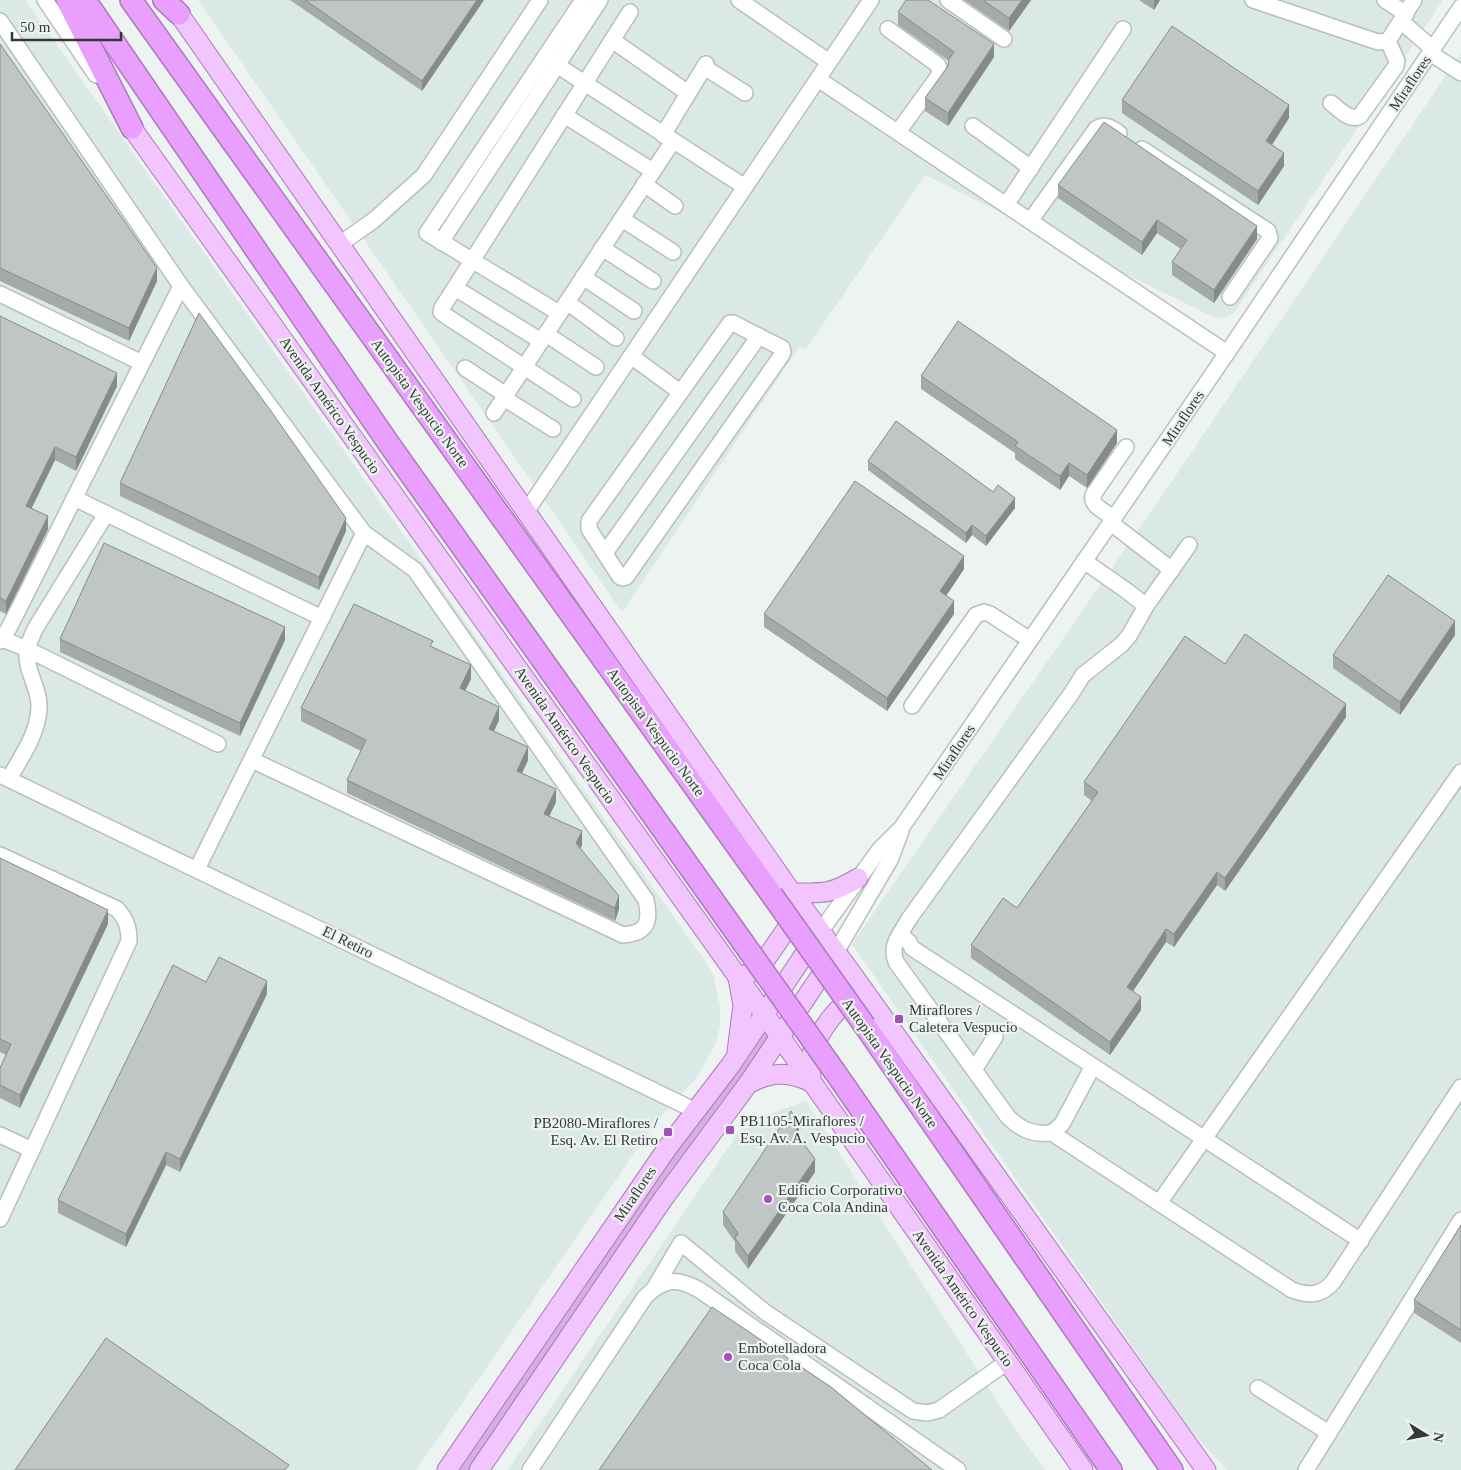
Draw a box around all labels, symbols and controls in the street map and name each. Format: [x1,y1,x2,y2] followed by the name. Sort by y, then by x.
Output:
[12,10,121,42] scale bar
[20,19,51,35] text: 50 m
[1386,52,1434,114] street label: Miraflores
[277,333,383,477] street label: Avenida Américo Vespucio
[368,336,472,471] street label: Autopista Vespucio Norte
[1159,387,1207,449] street label: Miraflores
[512,663,618,807] street label: Avenida Américo Vespucio
[604,665,708,800] street label: Autopista Vespucio Norte
[930,721,978,783] street label: Miraflores
[320,923,376,961] street label: El Retiro
[839,995,941,1131] street label: Autopista Vespucio Norte
[909,1002,1017,1035] place label: Miraflores / Caletera Vespucio
[893,1013,905,1025] marker: Miraflores / Caletera Vespucio
[740,1113,865,1146] place label: PB1105-Miraflores / Esq. Av. A. Vespucio
[533,1115,659,1148] place label: PB2080-Miraflores / Esq. Av. El Retiro
[724,1124,736,1136] marker: PB1105-Miraflores / Esq. Av. A. Vespucio
[662,1126,674,1138] marker: PB2080-Miraflores / Esq. Av. El Retiro
[611,1163,659,1225] street label: Miraflores
[778,1182,903,1215] place label: Edificio Corporativo Coca Cola Andina
[762,1193,774,1205] marker: Edificio Corporativo Coca Cola Andina
[910,1226,1016,1370] street label: Avenida Américo Vespucio
[738,1340,827,1373] place label: Embotelladora Coca Cola
[722,1351,734,1363] marker: Embotelladora Coca Cola
[1401,1410,1451,1460] north arrow
[1430,1431,1447,1443] text: N

